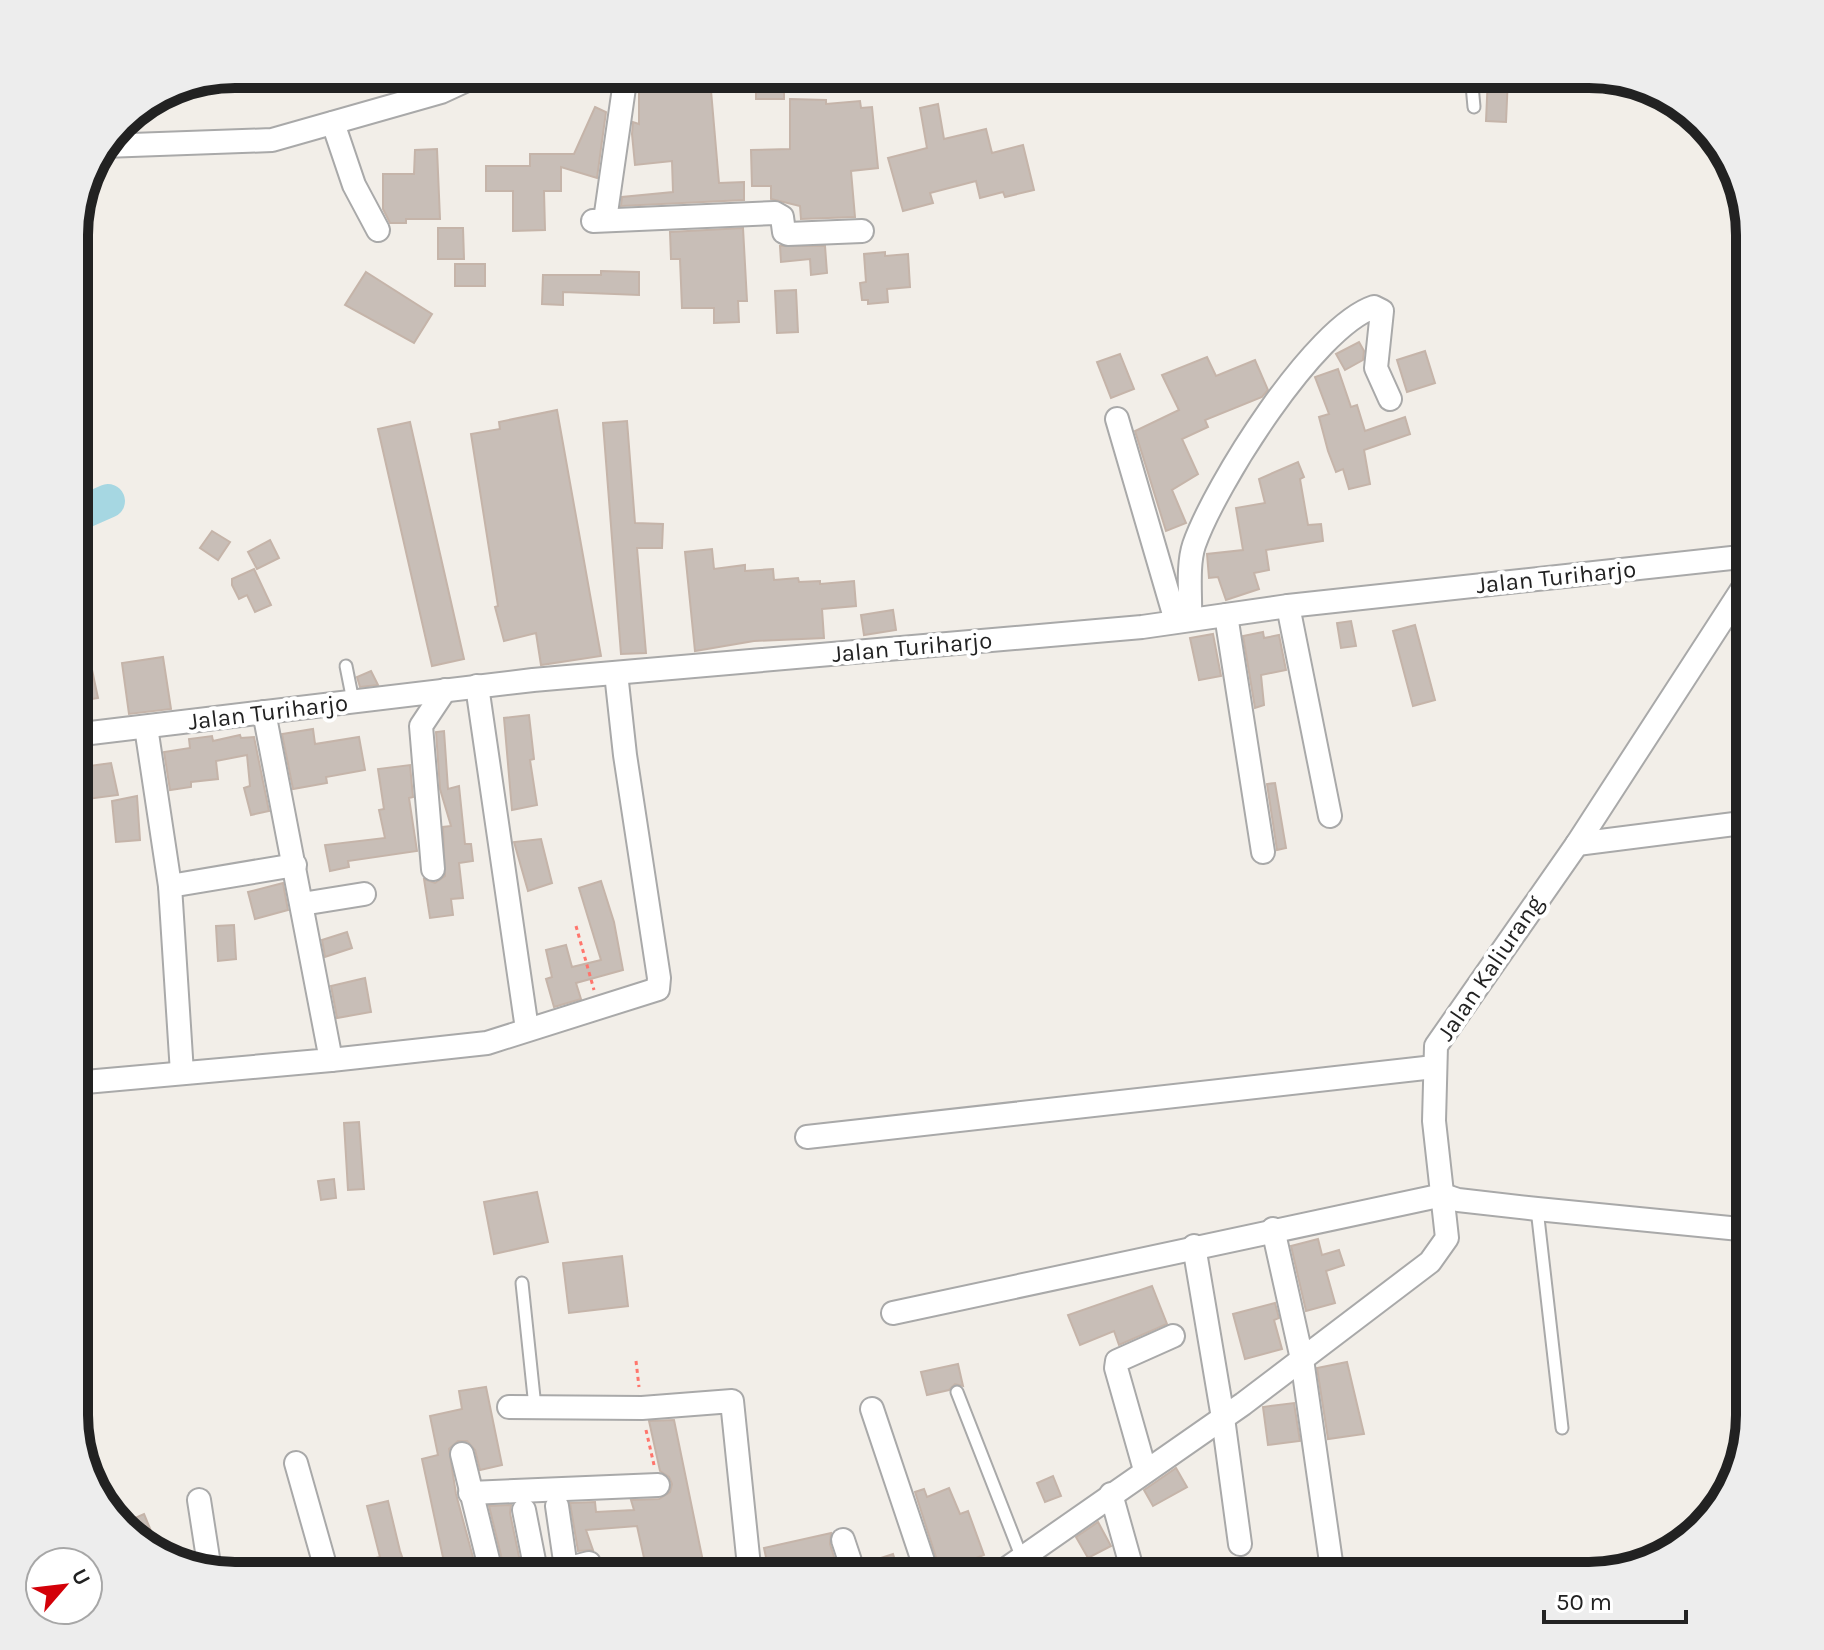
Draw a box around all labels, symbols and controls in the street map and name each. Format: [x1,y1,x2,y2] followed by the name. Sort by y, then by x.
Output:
[1475,555,1637,599] street label: Jalan Turiharjo
[831,626,993,668] street label: Jalan Turiharjo
[187,688,349,736] street label: Jalan Turiharjo
[1431,890,1549,1046] street label: Jalan Kaliurang
[24,1546,104,1626] north arrow
[66,1564,96,1590] text: U
[1544,1574,1686,1624] scale bar
[1556,1588,1612,1616] text: 50 m

